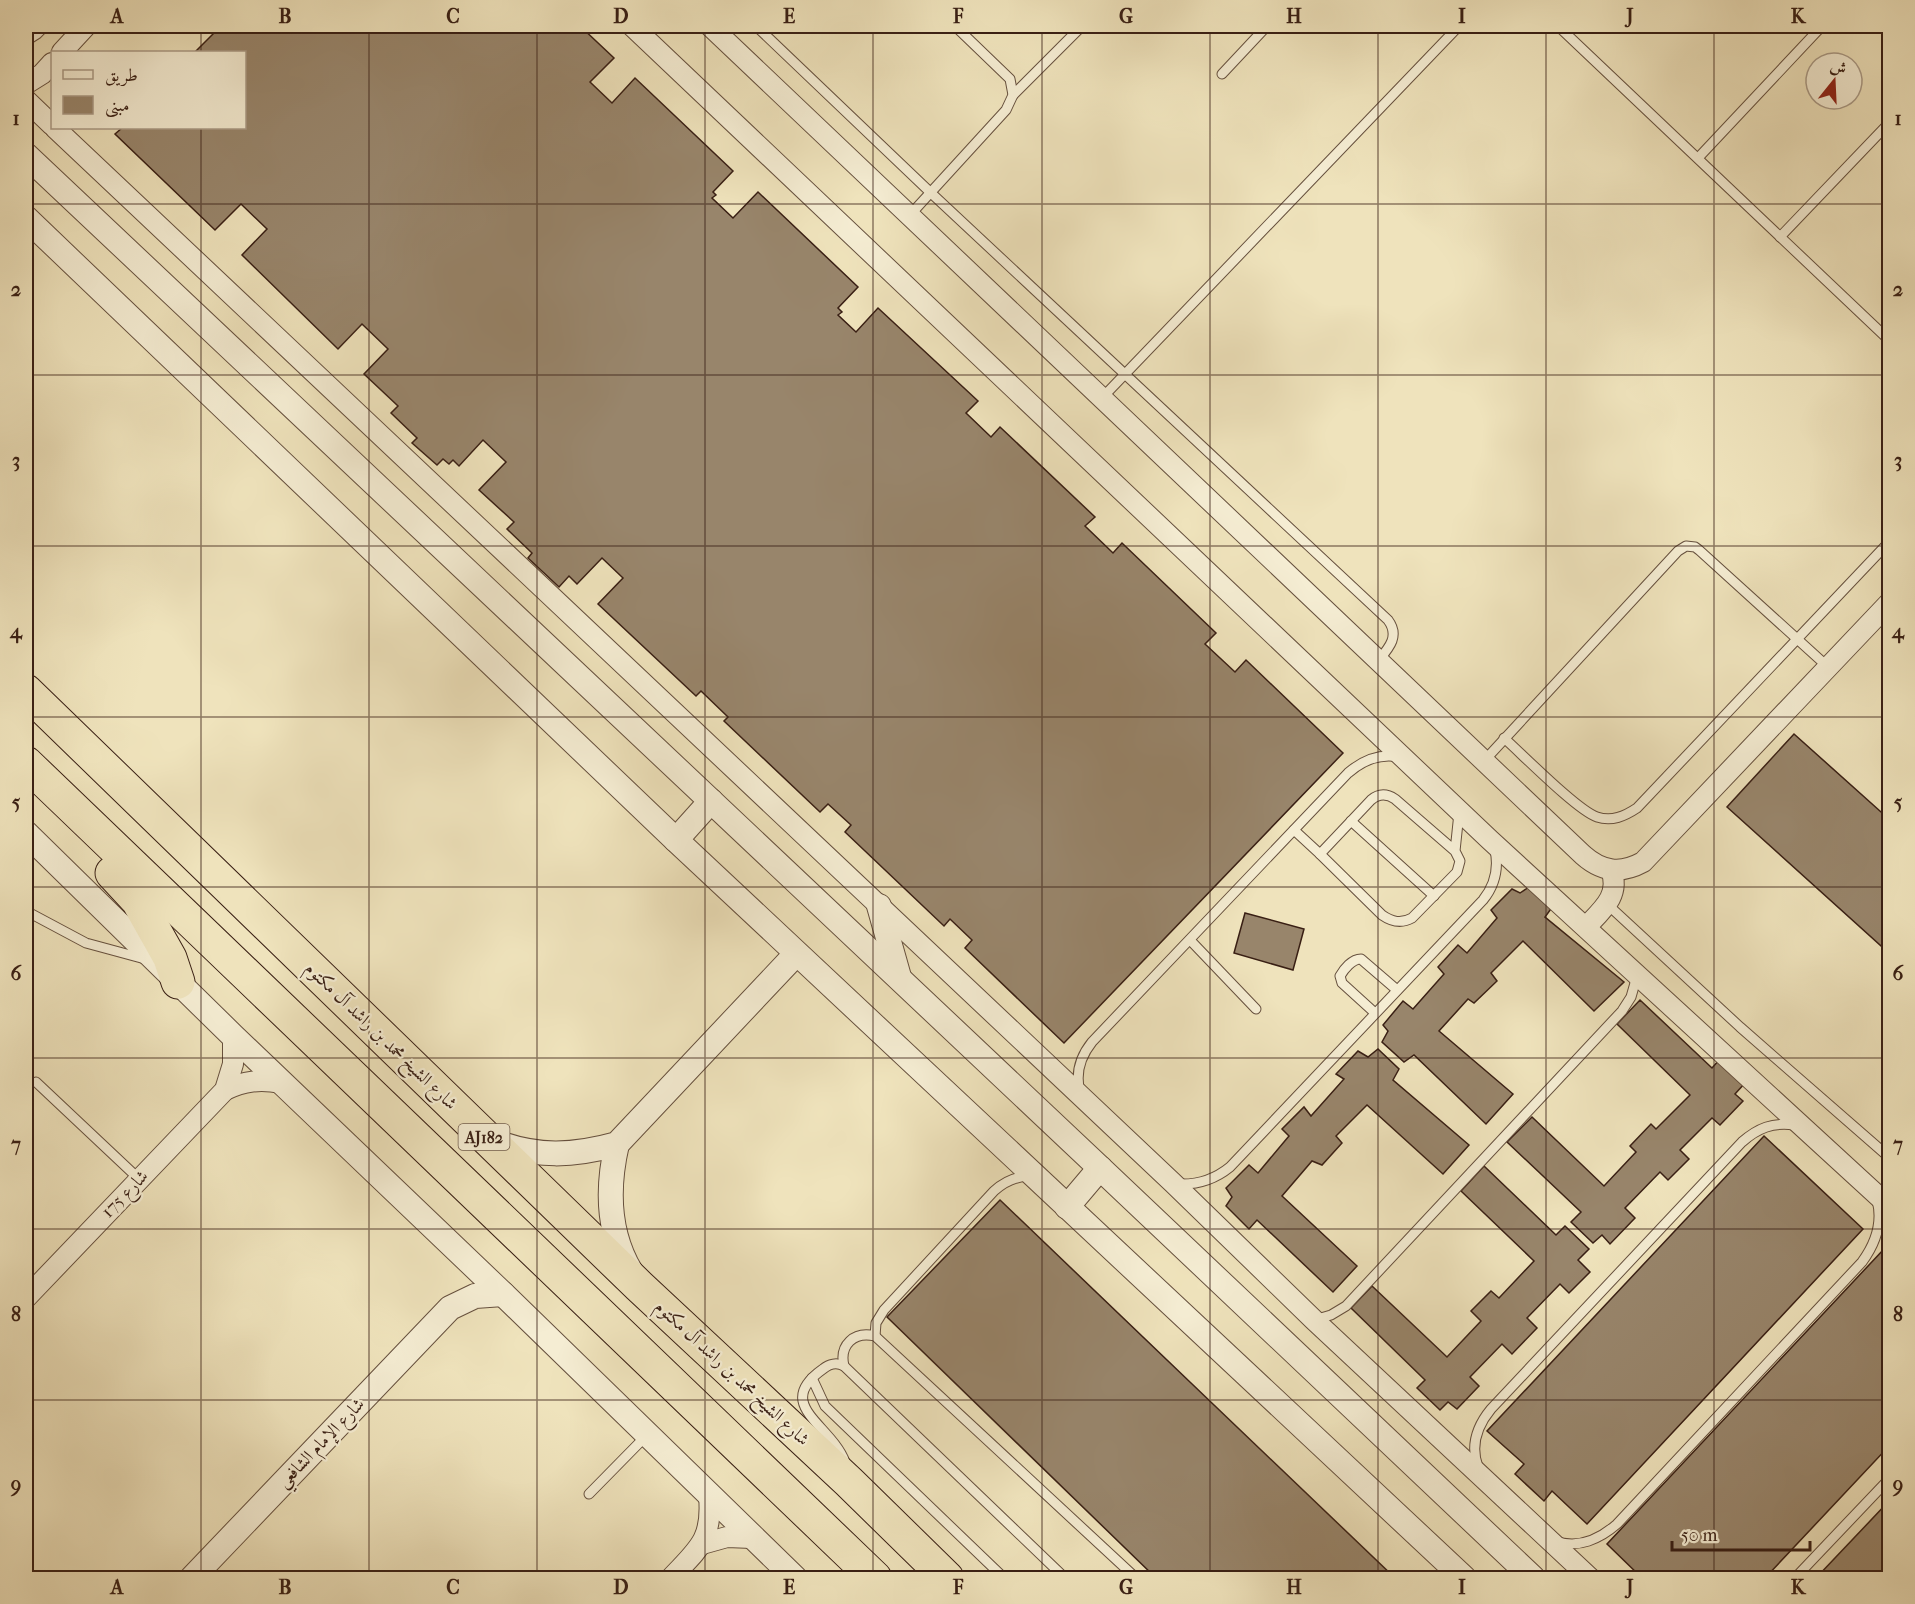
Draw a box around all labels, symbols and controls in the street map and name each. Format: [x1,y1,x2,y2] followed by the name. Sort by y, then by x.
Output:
[109,5,125,28] text: A
[278,5,292,28] text: B
[446,5,460,28] text: C
[613,5,629,28] text: D
[783,5,795,28] text: E
[952,5,964,28] text: F
[1119,5,1133,28] text: G
[1286,5,1302,28] text: H
[1458,5,1466,28] text: I
[1624,5,1634,28] text: J
[1791,5,1807,28] text: K
[51,51,246,129] legend
[1804,51,1864,111] north arrow
[1828,56,1849,79] text: ش
[105,65,138,87] text: طريق
[105,95,130,118] text: مبنى
[12,107,20,130] text: 1
[1894,107,1902,130] text: 1
[11,278,21,301] text: 2
[1893,278,1903,301] text: 2
[12,449,20,472] text: 3
[1894,449,1902,472] text: 3
[9,620,23,644] text: 4
[1891,620,1905,644] text: 4
[12,791,21,814] text: 5
[1894,791,1903,814] text: 5
[297,958,461,1118] street label: شارع الشيخ محمد بن راشد آل مكتوم
[11,962,23,985] text: 6
[1893,962,1905,985] text: 6
[458,1124,510,1150] road number: AJ182
[10,1133,21,1156] text: 7
[1892,1133,1903,1156] text: 7
[97,1166,156,1225] street label: شارع 175
[647,1296,814,1454] street label: شارع الشيخ محمد بن راشد آل مكتوم
[11,1303,21,1326] text: 8
[1893,1303,1903,1326] text: 8
[273,1394,373,1496] street label: شارع الإمام الشافعي
[10,1474,21,1497] text: 9
[1892,1474,1903,1497] text: 9
[1672,1514,1810,1552] scale bar
[1681,1525,1718,1546] text: 50 m
[109,1576,125,1599] text: A
[278,1576,292,1599] text: B
[446,1576,460,1599] text: C
[613,1576,629,1599] text: D
[783,1576,795,1599] text: E
[952,1576,964,1599] text: F
[1119,1576,1133,1599] text: G
[1286,1576,1302,1599] text: H
[1458,1576,1466,1599] text: I
[1624,1576,1634,1599] text: J
[1791,1576,1807,1599] text: K

